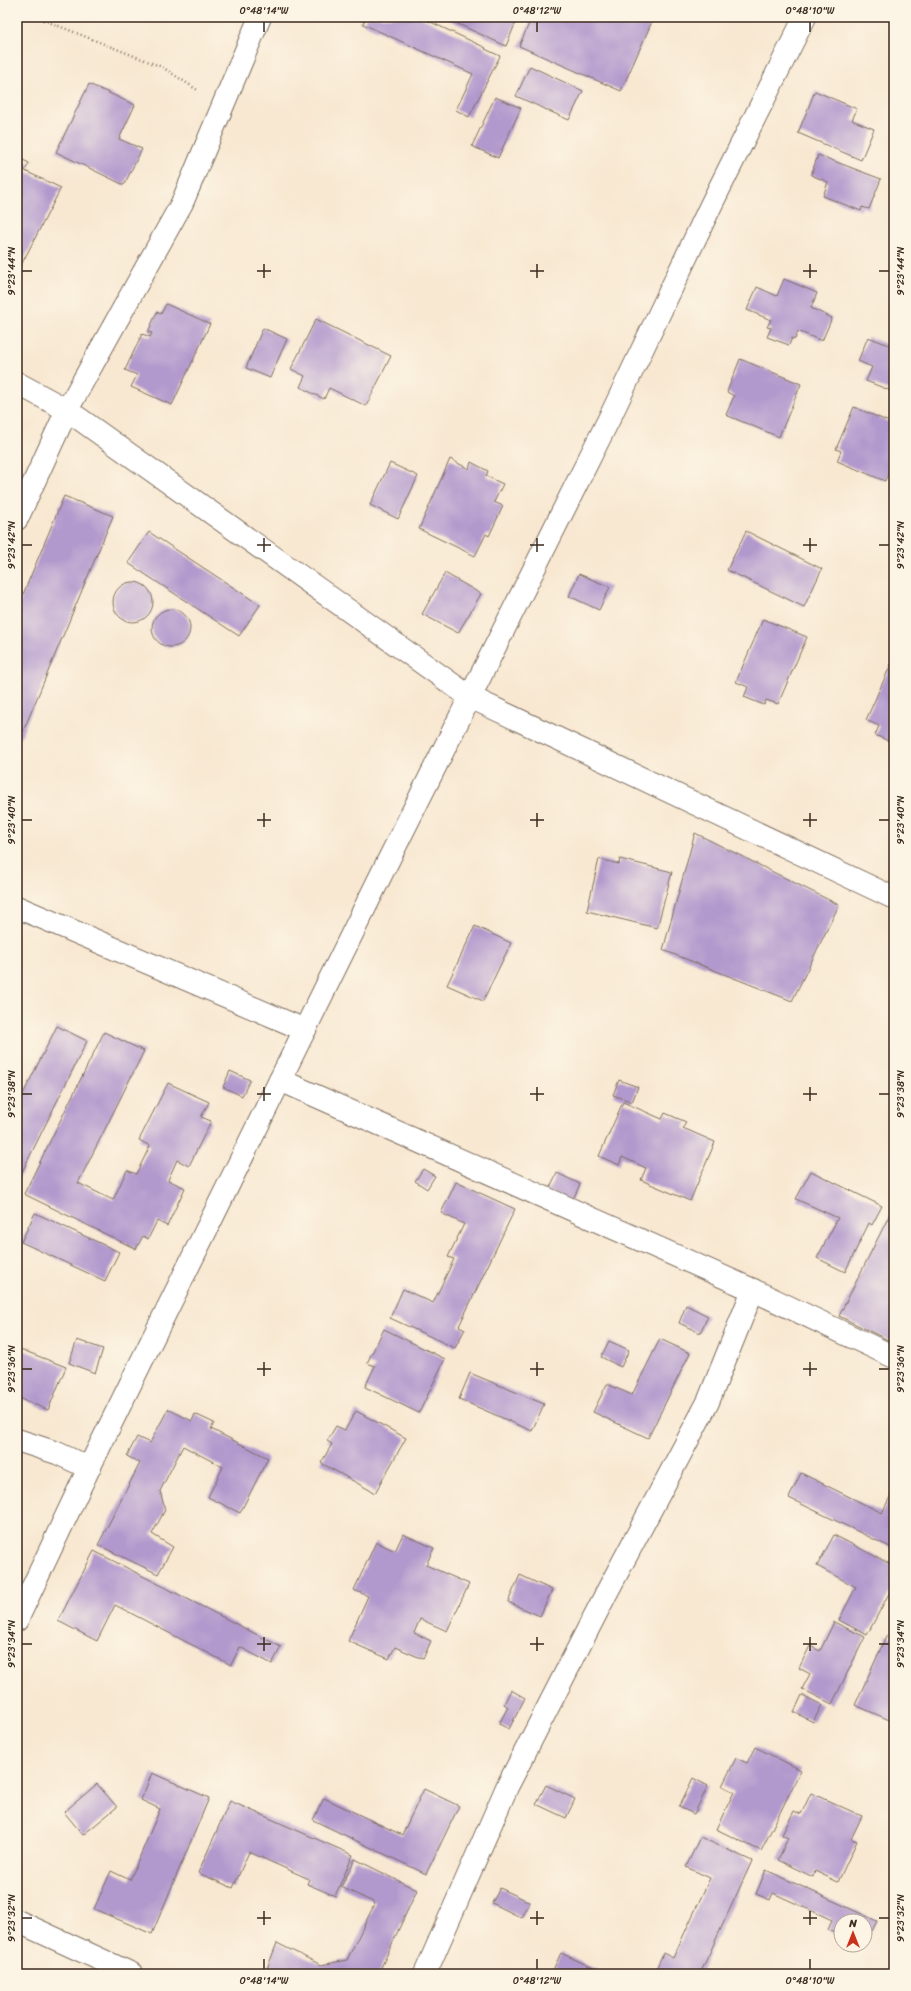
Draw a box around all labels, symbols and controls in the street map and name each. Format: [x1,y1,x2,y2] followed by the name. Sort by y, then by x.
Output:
[240,2,289,20] text: 0°48'14"W
[513,2,562,20] text: 0°48'12"W
[785,2,835,20] text: 0°48'10"W
[3,246,21,295] text: 9°23'44"N
[892,246,910,295] text: 9°23'44"N
[3,521,21,569] text: 9°23'42"N
[892,521,910,569] text: 9°23'42"N
[3,795,21,845] text: 9°23'40"N
[892,795,910,845] text: 9°23'40"N
[3,1070,21,1118] text: 9°23'38"N
[892,1070,910,1118] text: 9°23'38"N
[3,1345,21,1393] text: 9°23'36"N
[892,1345,910,1393] text: 9°23'36"N
[3,1620,21,1668] text: 9°23'34"N
[892,1620,910,1668] text: 9°23'34"N
[3,1894,21,1942] text: 9°23'32"N
[892,1894,910,1942] text: 9°23'32"N
[833,1913,873,1953] north arrow
[848,1914,857,1933] text: N
[240,1972,289,1990] text: 0°48'14"W
[513,1972,562,1990] text: 0°48'12"W
[785,1972,835,1990] text: 0°48'10"W

